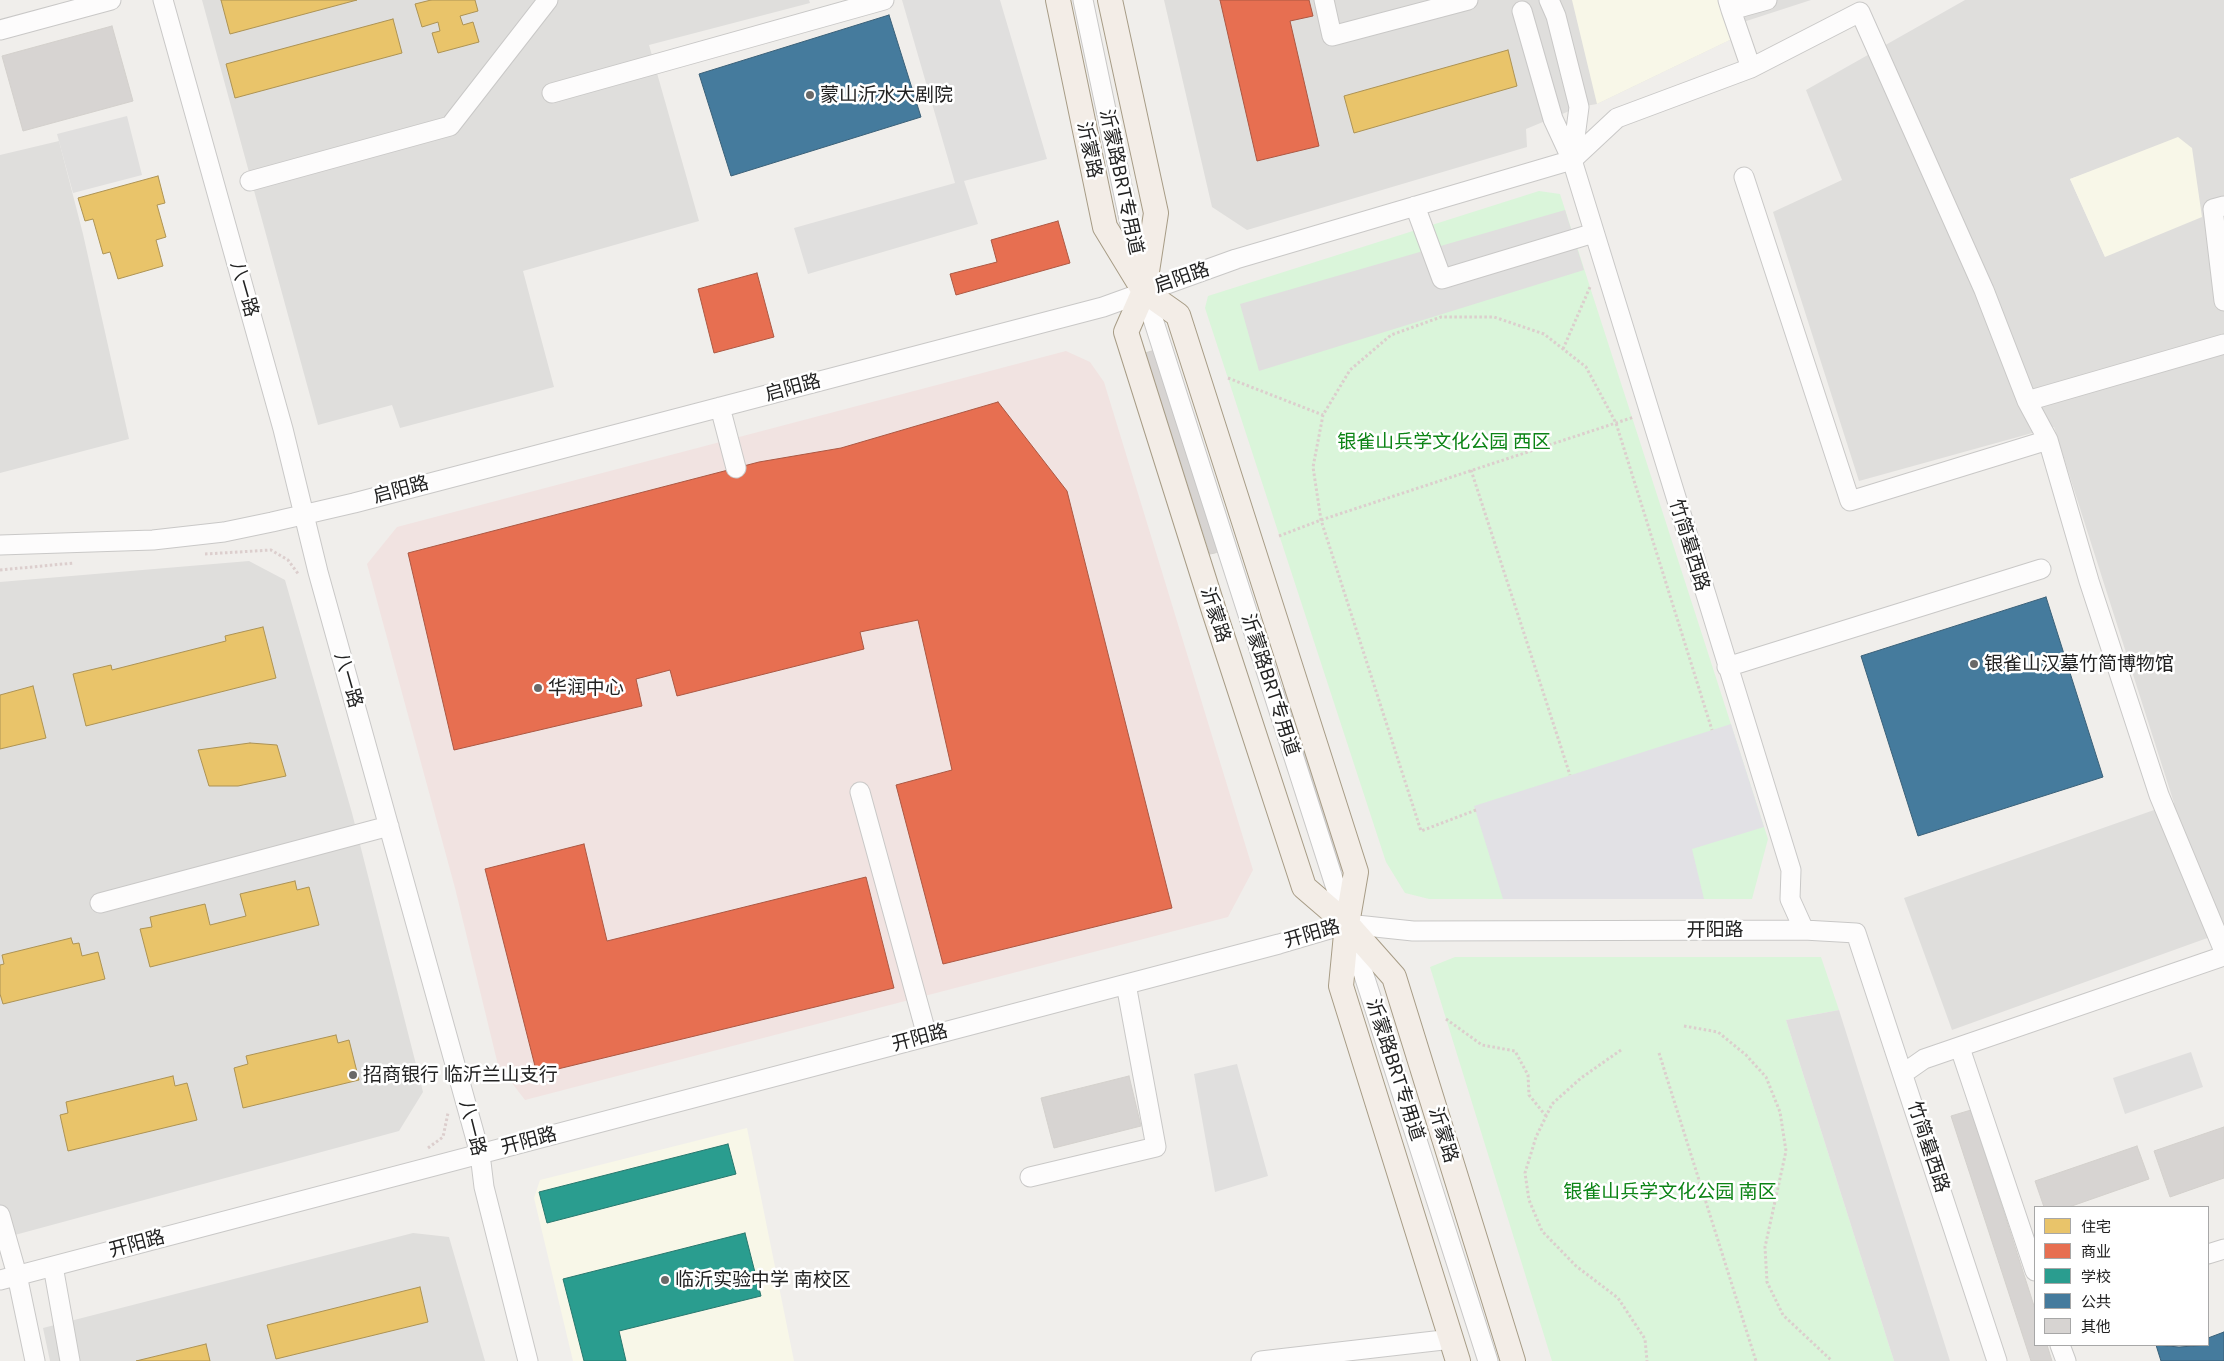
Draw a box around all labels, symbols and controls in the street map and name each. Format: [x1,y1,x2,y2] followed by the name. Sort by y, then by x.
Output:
[820,84,953,106] place label: 蒙山沂水大剧院
[804,89,816,101] marker: 蒙山沂水大剧院
[1094,107,1148,257] street label: 沂蒙路BRT专用道
[1072,120,1106,180] street label: 沂蒙路
[225,258,263,320] street label: 八一路
[1151,258,1213,298] street label: 启阳路
[763,370,823,406] street label: 启阳路
[1337,431,1551,453] park label: 银雀山兵学文化公园 西区
[371,472,431,508] street label: 启阳路
[1664,496,1714,594] street label: 竹简墓西路
[1195,584,1235,646] street label: 沂蒙路
[1236,611,1304,759] street label: 沂蒙路BRT专用道
[329,649,367,711] street label: 八一路
[1984,653,2174,675] place label: 银雀山汉墓竹简博物馆
[1968,658,1980,670] marker: 银雀山汉墓竹简博物馆
[548,677,624,699] place label: 华润中心
[532,682,544,694] marker: 华润中心
[1281,915,1343,953] street label: 开阳路
[1687,919,1743,941] street label: 开阳路
[1361,996,1429,1144] street label: 沂蒙路BRT专用道
[890,1020,950,1056] street label: 开阳路
[363,1064,558,1086] place label: 招商银行 临沂兰山支行
[347,1069,359,1081] marker: 招商银行 临沂兰山支行
[454,1098,490,1158] street label: 八一路
[1902,1098,1954,1196] street label: 竹简墓西路
[1424,1104,1462,1166] street label: 沂蒙路
[499,1123,559,1159] street label: 开阳路
[1563,1181,1777,1203] park label: 银雀山兵学文化公园 南区
[2034,1206,2209,1346] legend
[2081,1218,2111,1236] text: 住宅
[107,1226,167,1262] street label: 开阳路
[2081,1243,2111,1261] text: 商业
[2081,1268,2111,1286] text: 学校
[675,1269,851,1291] place label: 临沂实验中学 南校区
[659,1274,671,1286] marker: 临沂实验中学 南校区
[2081,1293,2111,1311] text: 公共
[2081,1318,2111,1336] text: 其他

